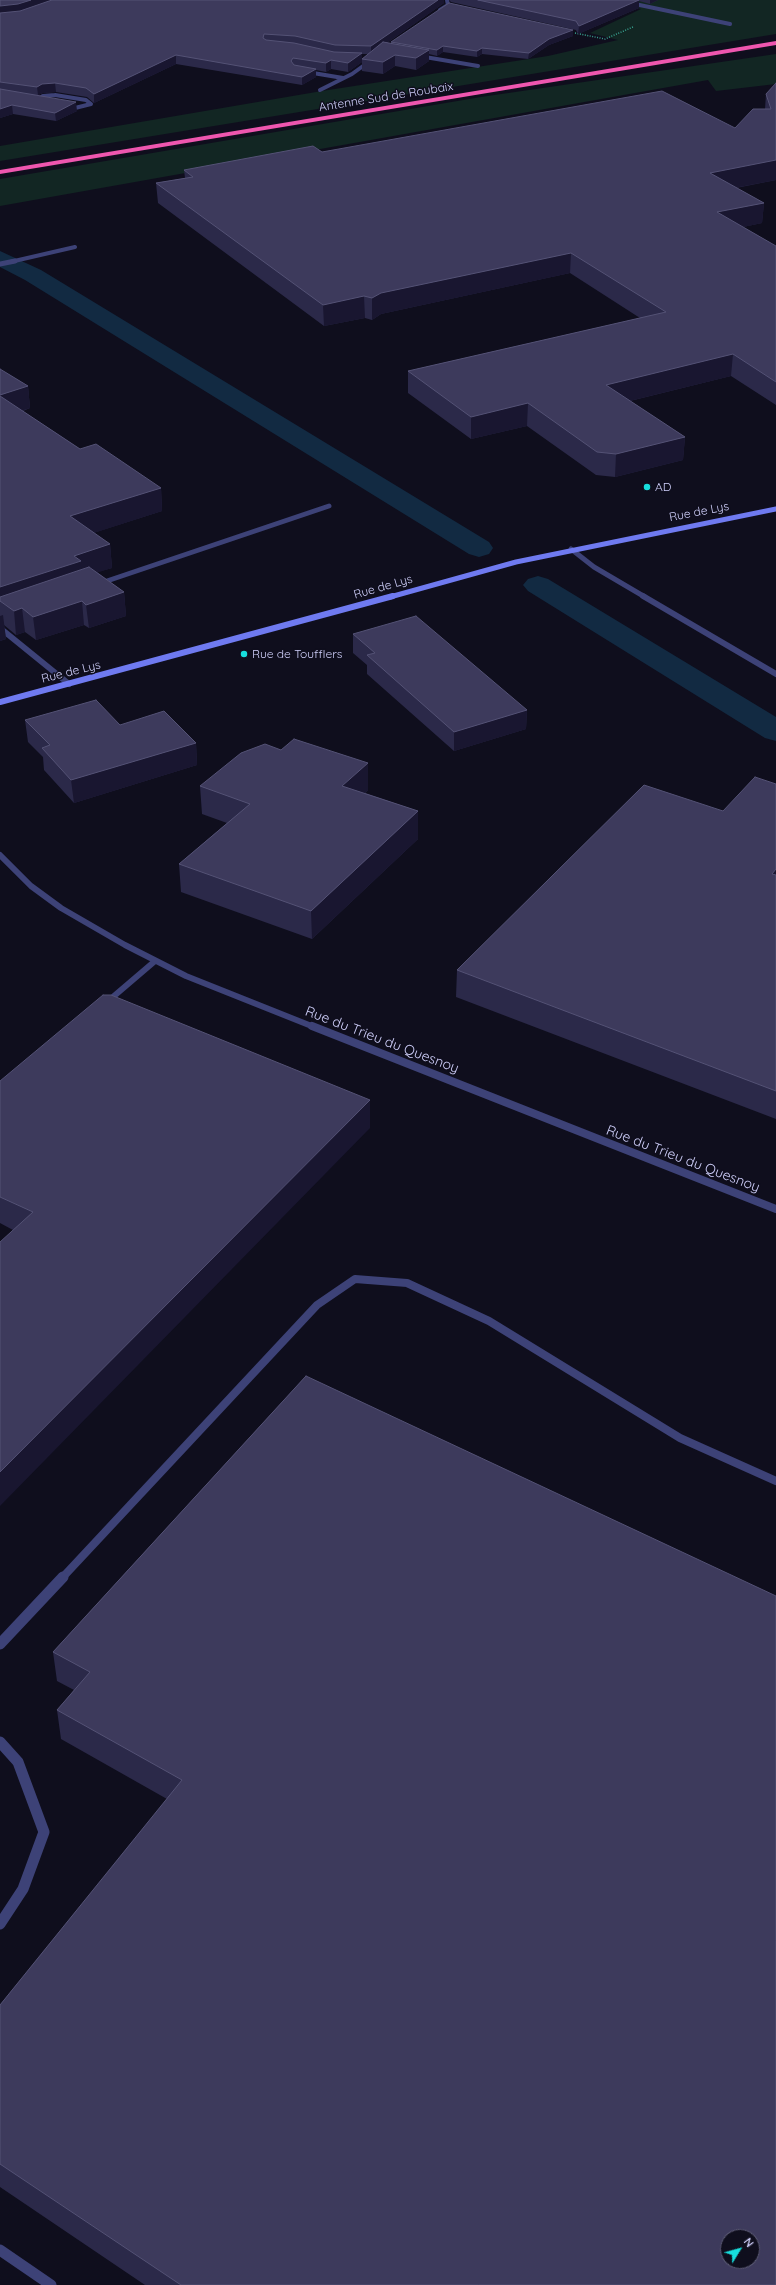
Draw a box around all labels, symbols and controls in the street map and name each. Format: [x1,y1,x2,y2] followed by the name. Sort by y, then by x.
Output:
[318,79,454,115] street label: Antenne Sud de Roubaix
[655,480,671,494] place label: AD
[642,482,652,492] marker: AD
[668,499,730,525] street label: Rue de Lys
[352,572,414,602] street label: Rue de Lys
[252,647,342,661] place label: Rue de Toufflers
[239,649,249,659] marker: Rue de Toufflers
[40,658,102,686] street label: Rue de Lys
[303,1003,461,1077] street label: Rue du Trieu du Quesnoy
[604,1122,762,1196] street label: Rue du Trieu du Quesnoy
[720,2229,760,2269] north arrow
[741,2235,757,2250] text: N

